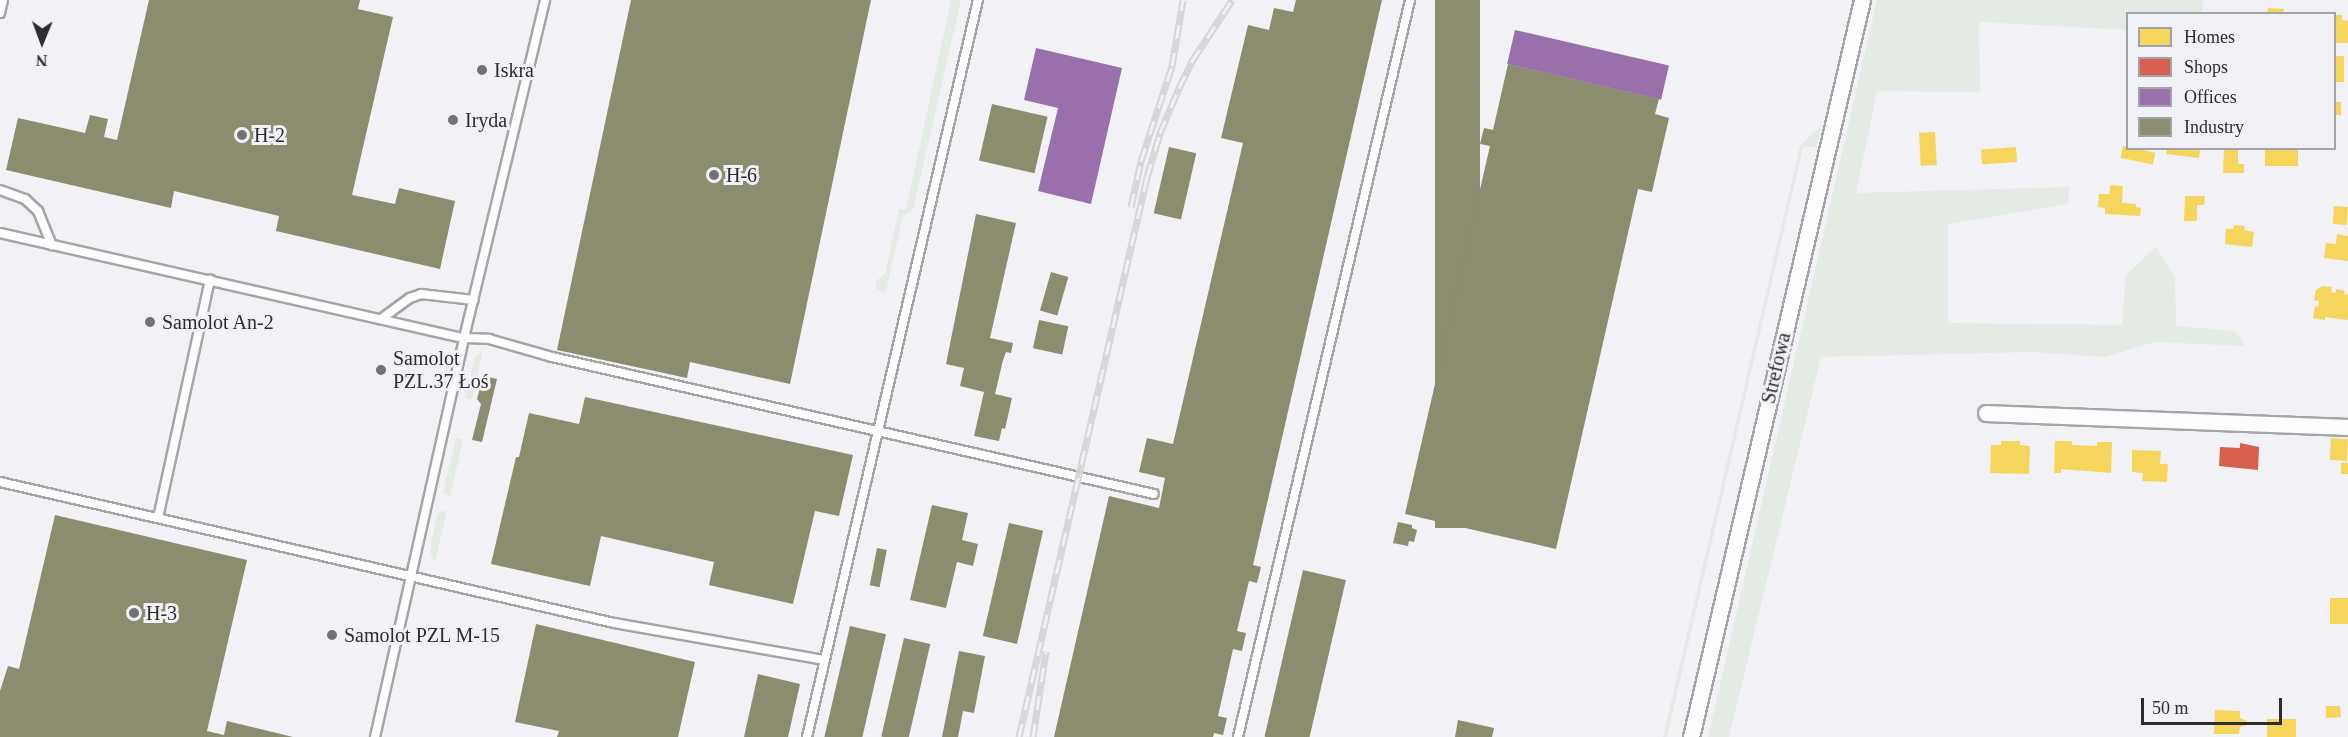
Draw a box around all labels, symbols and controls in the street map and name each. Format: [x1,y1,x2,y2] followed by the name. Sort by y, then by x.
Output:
[12,12,72,72] north arrow
[2126,12,2336,150] legend
[2184,27,2235,47] text: Homes
[36,52,48,69] text: N
[2184,57,2228,77] text: Shops
[494,58,534,82] place label: Iskra
[475,63,489,77] marker: Iskra
[2184,87,2237,107] text: Offices
[465,108,507,132] place label: Iryda
[446,113,460,127] marker: Iryda
[2184,117,2244,137] text: Industry
[254,123,285,147] place label: H-2
[235,128,249,142] marker: H-2
[726,163,757,187] place label: H-6
[707,168,721,182] marker: H-6
[162,310,275,334] place label: Samolot An-2
[143,315,157,329] marker: Samolot An-2
[1756,330,1796,406] street label: Strefowa
[393,346,489,393] place label: Samolot PZL.37 Łoś
[374,363,388,377] marker: Samolot PZL.37 Łoś
[146,601,177,625] place label: H-3
[127,606,141,620] marker: H-3
[344,623,501,647] place label: Samolot PZL M-15
[325,628,339,642] marker: Samolot PZL M-15
[2144,686,2285,724] scale bar
[2152,698,2189,718] text: 50 m

